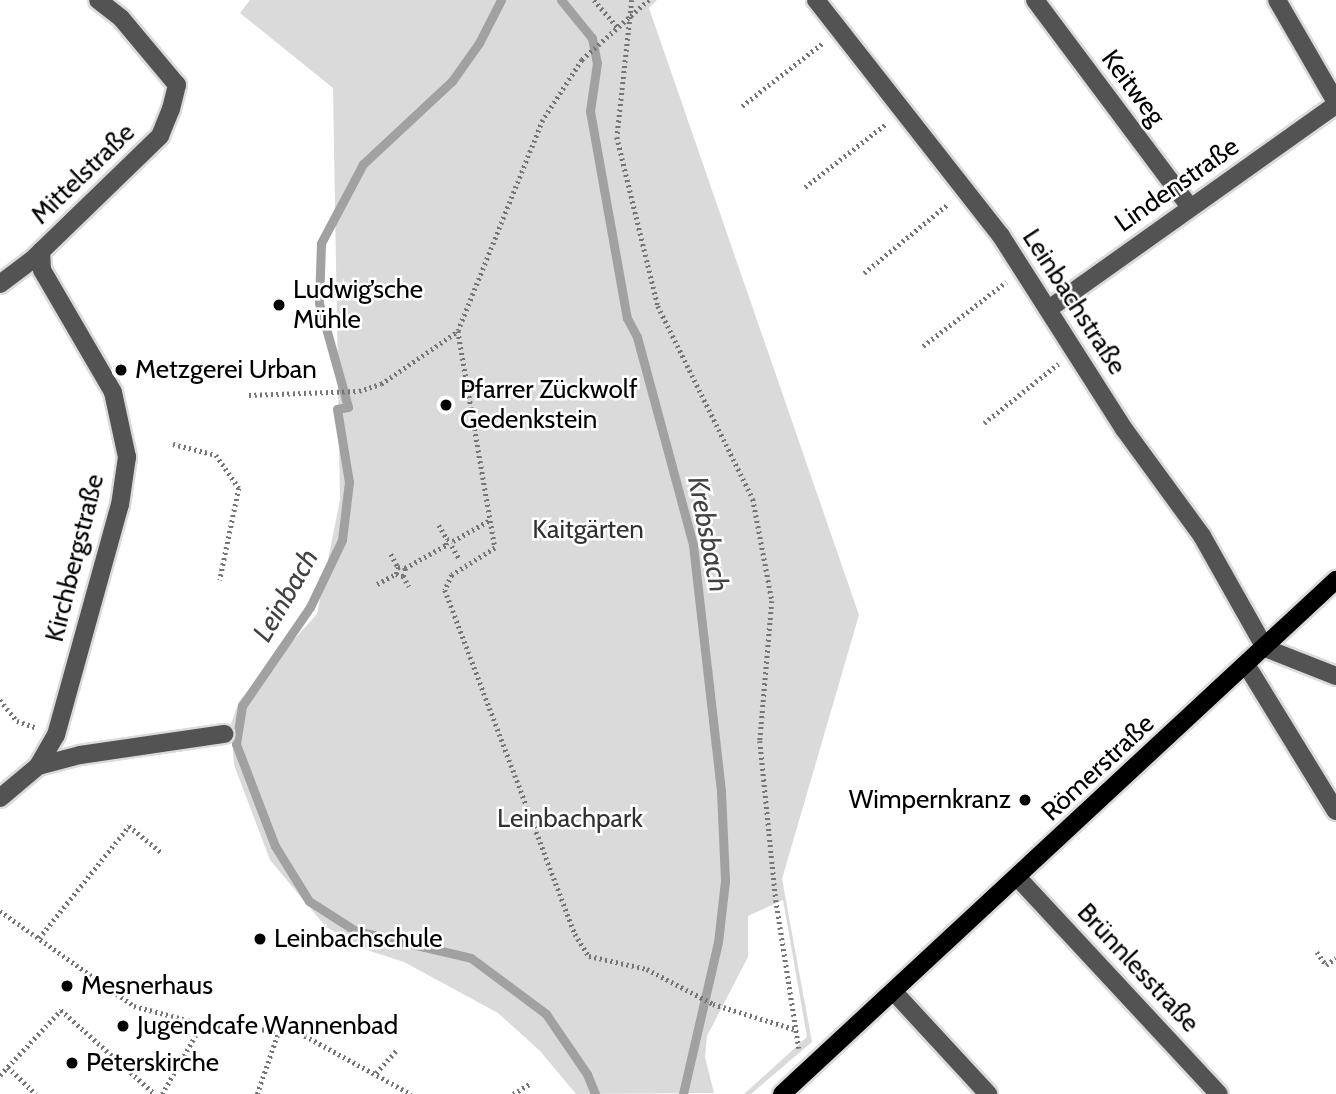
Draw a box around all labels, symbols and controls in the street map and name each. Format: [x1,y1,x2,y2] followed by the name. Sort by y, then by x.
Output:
[1095,44,1171,132] street label: Keitweg
[25,117,141,231] street label: Mittelstraße
[1109,131,1245,239] street label: Lindenstraße
[1015,223,1133,381] street label: Leinbachstraße
[293,274,423,336] place label: Ludwig’sche Mühle
[271,297,287,313] marker: Ludwig’sche Mühle
[135,354,317,386] place label: Metzgerei Urban
[113,362,129,378] marker: Metzgerei Urban
[460,374,638,436] place label: Pfarrer Zückwolf Gedenkstein
[438,397,454,413] marker: Pfarrer Zückwolf Gedenkstein
[39,471,111,645] street label: Kirchbergstraße
[681,473,737,595] water label: Krebsbach
[532,514,644,546] park label: Kaitgärten
[245,543,325,647] water label: Leinbach
[1035,708,1161,828] street label: Römerstraße
[849,784,1011,816] place label: Wimpernkranz
[1017,792,1033,808] marker: Wimpernkranz
[497,803,643,835] park label: Leinbachpark
[1070,897,1206,1039] street label: Brünnlesstraße
[274,923,443,955] place label: Leinbachschule
[252,931,268,947] marker: Leinbachschule
[81,970,213,1002] place label: Mesnerhaus
[59,978,75,994] marker: Mesnerhaus
[137,1010,398,1042] place label: Jugendcafe Wannenbad
[115,1018,131,1034] marker: Jugendcafe Wannenbad
[86,1047,219,1079] place label: Peterskirche
[64,1055,80,1071] marker: Peterskirche

